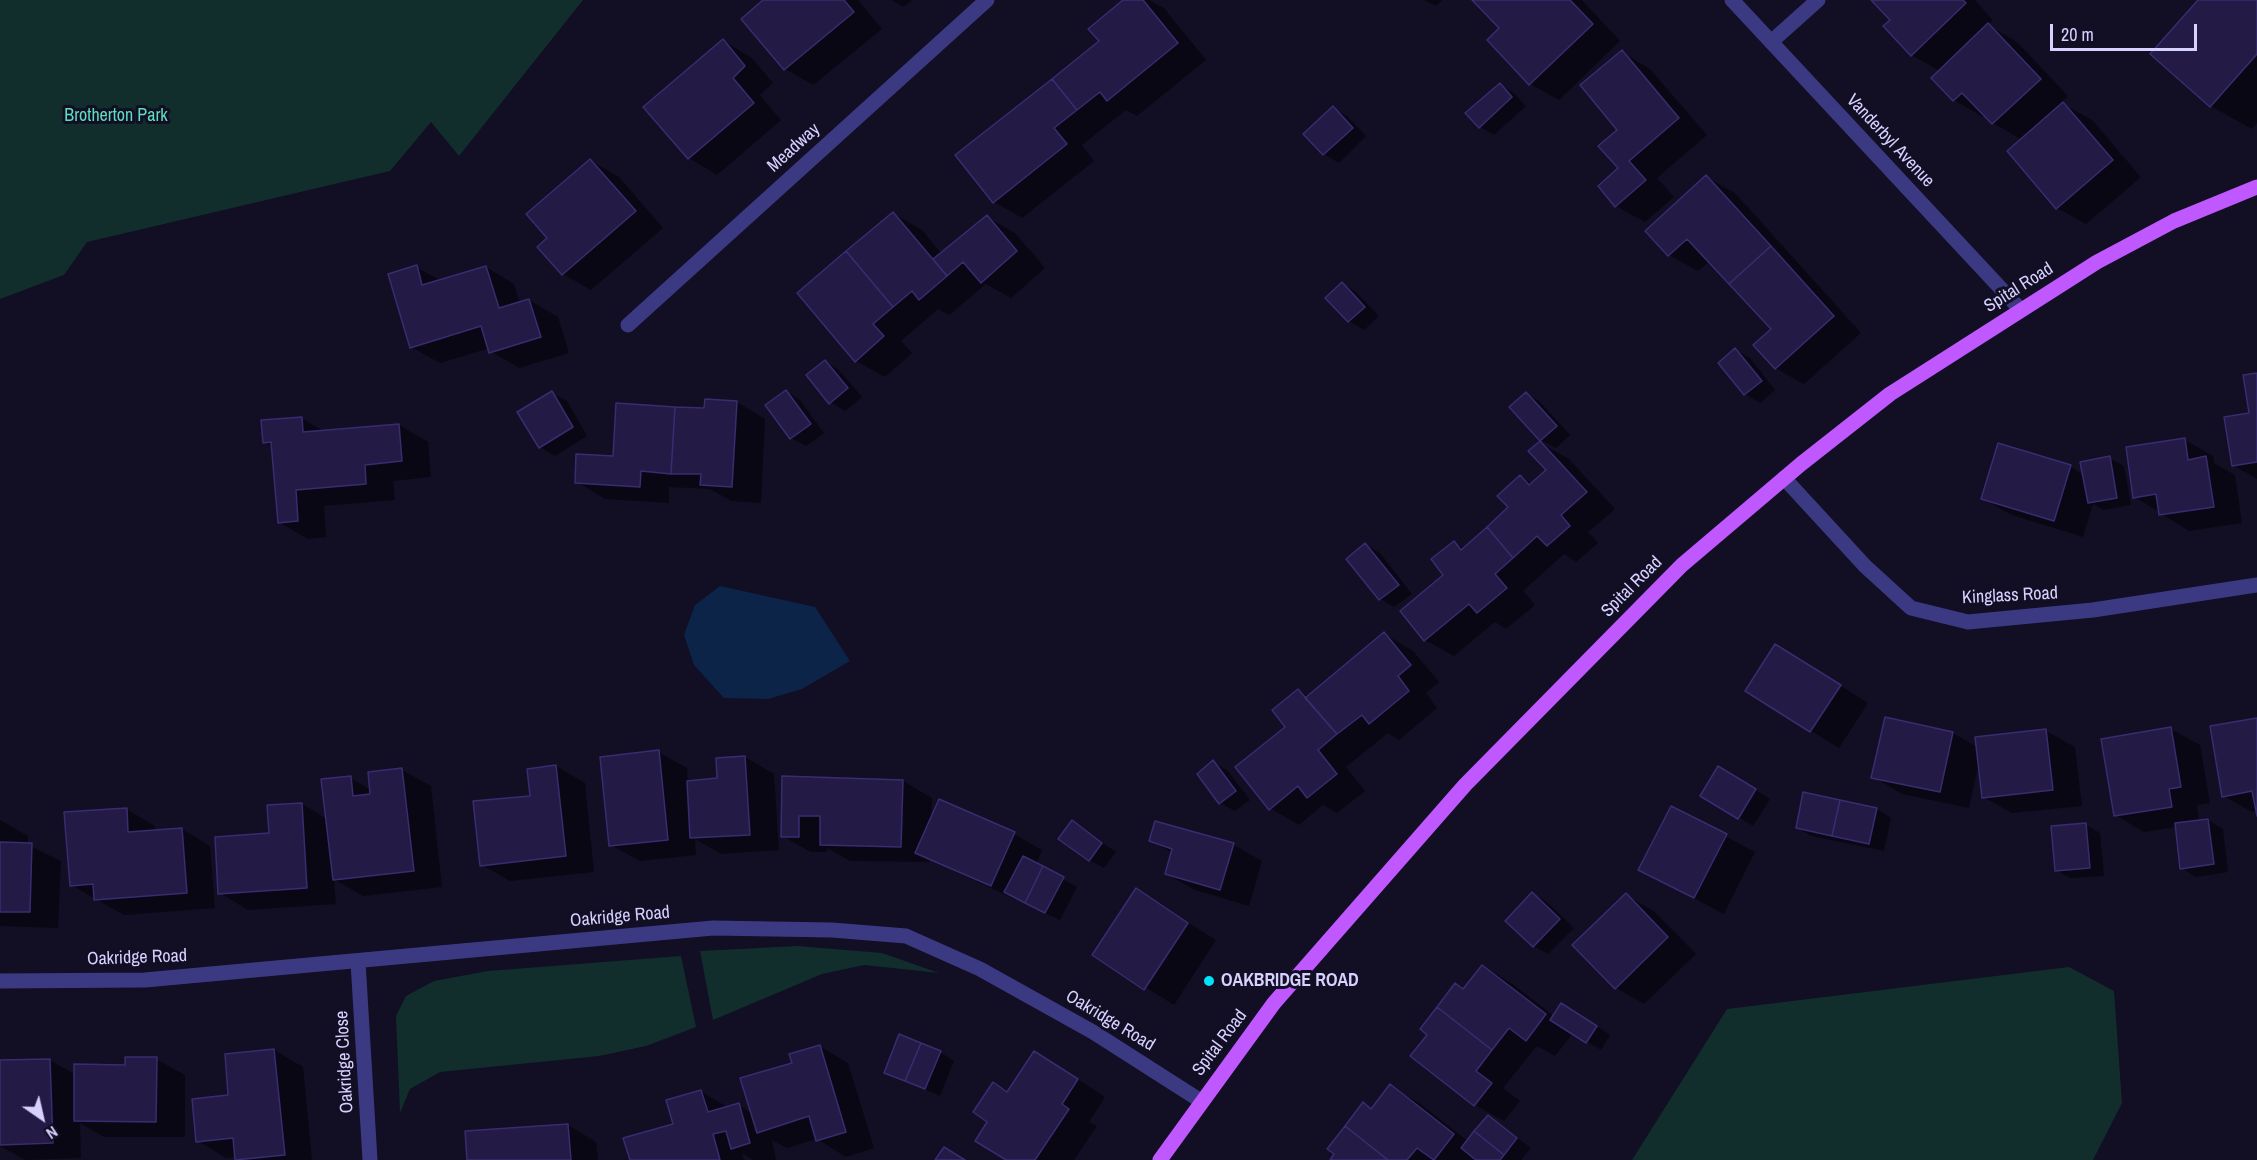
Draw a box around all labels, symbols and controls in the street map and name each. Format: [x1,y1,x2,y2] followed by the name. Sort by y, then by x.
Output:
[2053,12,2200,50] scale bar
[2061,22,2094,47] text: 20 m
[1841,90,1939,192] street label: Vanderbyl Avenue
[64,105,168,127] park label: Brotherton Park
[763,119,825,177] street label: Meadway
[1981,258,2057,318] street label: Spital Road
[1597,552,1667,622] street label: Spital Road
[1962,583,2058,609] street label: Kinglass Road
[569,902,671,932] street label: Oakridge Road
[87,945,187,971] street label: Oakridge Road
[1221,970,1359,992] place label: OAKBRIDGE ROAD
[1202,974,1216,988] marker: OAKBRIDGE ROAD
[1062,986,1158,1056] street label: Oakridge Road
[1188,1006,1252,1080] street label: Spital Road
[332,1010,358,1114] street label: Oakridge Close
[12,1088,72,1148] north arrow
[42,1121,62,1145] text: N

